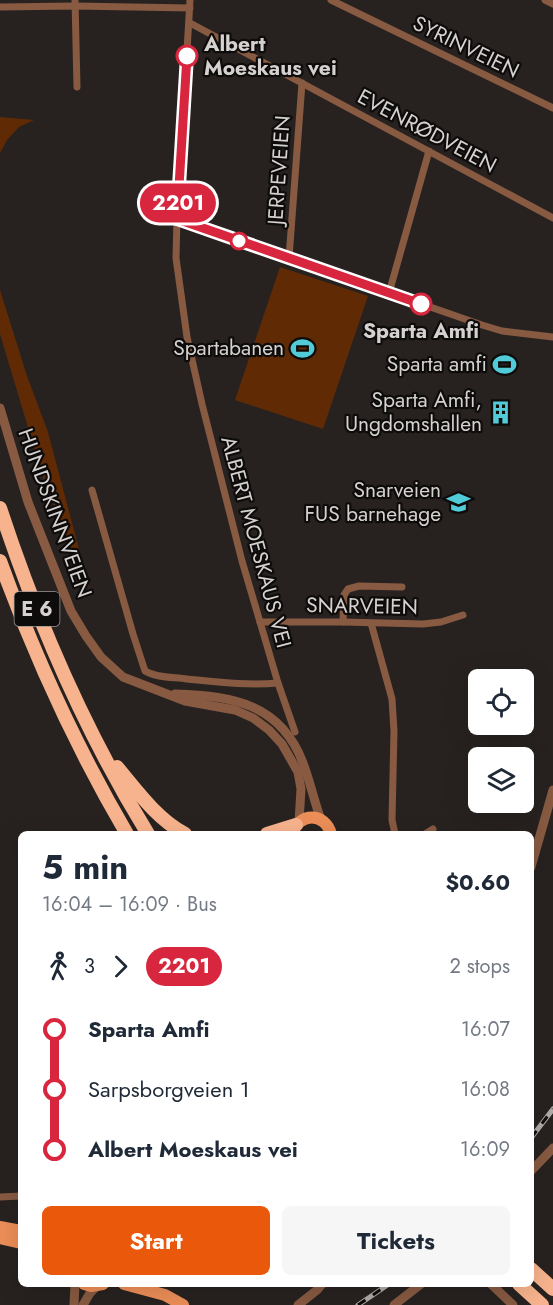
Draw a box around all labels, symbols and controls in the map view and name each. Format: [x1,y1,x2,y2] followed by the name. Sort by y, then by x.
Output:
[408,8,524,86] street label: SYRINVEIEN
[203,29,337,83] place label: Albert Moeskaus vei
[176,45,198,67] marker: Albert Moeskaus vei
[352,82,502,180] street label: EVENRØDVEIEN
[260,114,298,229] street label: JERPEVEIEN
[136,184,220,222] line badge: 2201
[152,188,204,218] text: 2201
[230,232,248,250] unlabelled marker
[410,293,432,315] marker: Sparta Amfi
[363,316,479,346] place label: Sparta Amfi
[173,333,284,363] place label: Spartabanen
[289,335,315,361] sports icon: Spartabanen
[387,349,487,379] place label: Sparta amfi
[492,351,518,377] sports icon: Sparta amfi
[345,385,482,439] place label: Sparta Amfi, Ungdomshallen
[487,399,513,425] building icon: Sparta Amfi, Ungdomshallen
[10,424,100,602] street label: HUNDSKINNVEIEN
[213,433,299,651] street label: ALBERT MOESKAUS VEI
[305,475,441,529] place label: Snarveien FUS barnehage
[446,489,472,515] school or university icon: Snarveien FUS barnehage
[306,590,418,622] street label: SNARVEIEN
[15,592,60,626] road number: E 6
[468,669,534,813] map controls
[468,669,534,735] button: locate
[468,747,534,813] button: layers
[42,844,128,891] text: 5 min
[445,866,510,898] text: $0.60
[42,890,217,919] text: 16:04 – 16:09 · Bus
[42,950,75,983] icon: walk
[104,950,137,983] icon: forward
[158,951,210,981] text: 2201
[84,952,95,981] text: 3
[449,952,510,981] text: 2 stops
[88,1013,210,1045] text: Sparta Amfi
[461,1015,510,1044] text: 16:07
[88,1073,250,1105] text: Sarpsborgveien 1
[461,1075,510,1104] text: 16:08
[88,1133,298,1165] text: Albert Moeskaus vei
[460,1135,510,1164] text: 16:09
[42,1206,270,1275] button: Start
[282,1206,510,1275] button: Tickets

